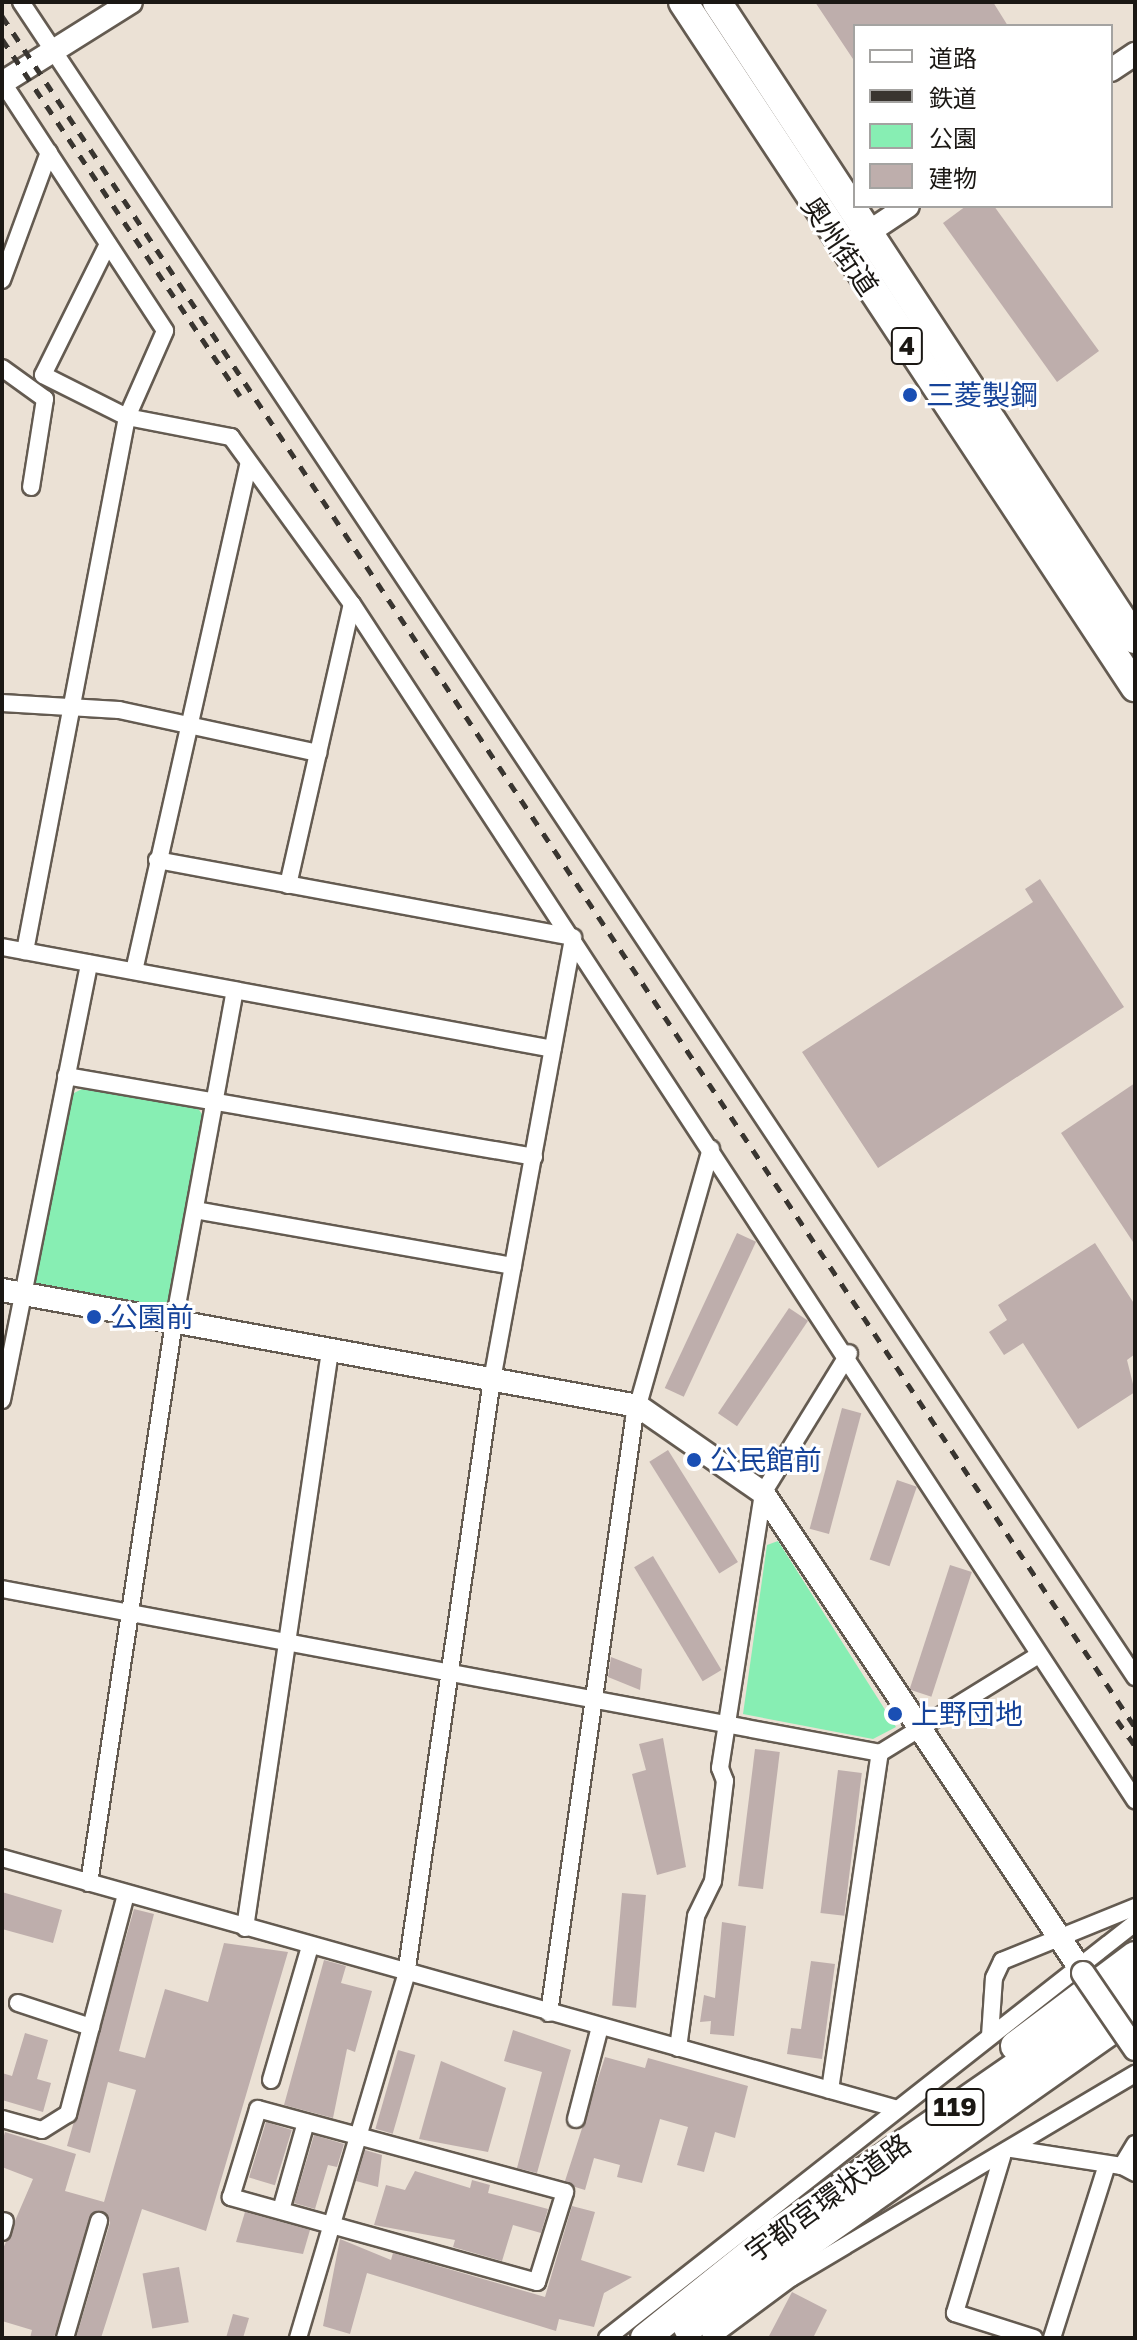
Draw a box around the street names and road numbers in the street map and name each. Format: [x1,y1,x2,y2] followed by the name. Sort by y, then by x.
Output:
[795,190,885,302] street label: 奥州街道
[889,324,925,368] road number: 4
[925,2085,985,2129] road number: 119
[739,2127,917,2269] street label: 宇都宮環状道路

